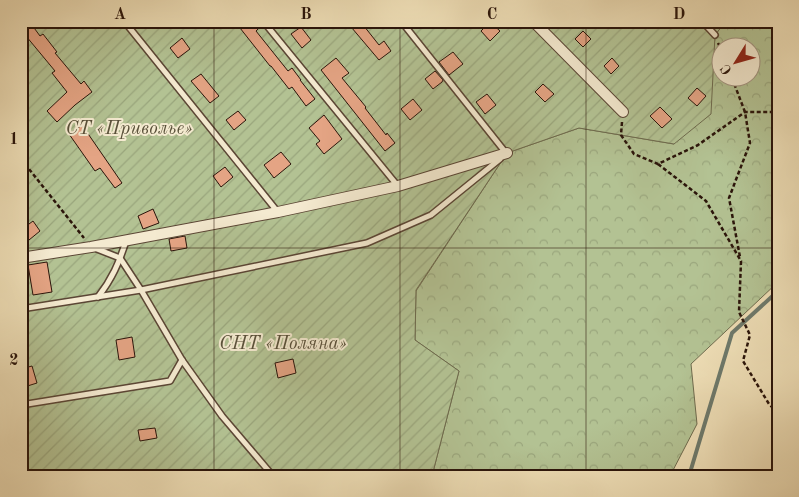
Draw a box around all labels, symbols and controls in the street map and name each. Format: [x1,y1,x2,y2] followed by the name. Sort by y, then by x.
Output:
[114,7,126,23] text: A
[300,7,312,23] text: B
[487,7,497,23] text: C
[673,7,685,23] text: D
[712,38,762,88] north arrow
[718,61,735,77] text: С
[65,120,193,139] park label: СТ «Приволье»
[9,132,19,148] text: 1
[219,335,347,354] park label: СНТ «Поляна»
[9,353,19,369] text: 2

